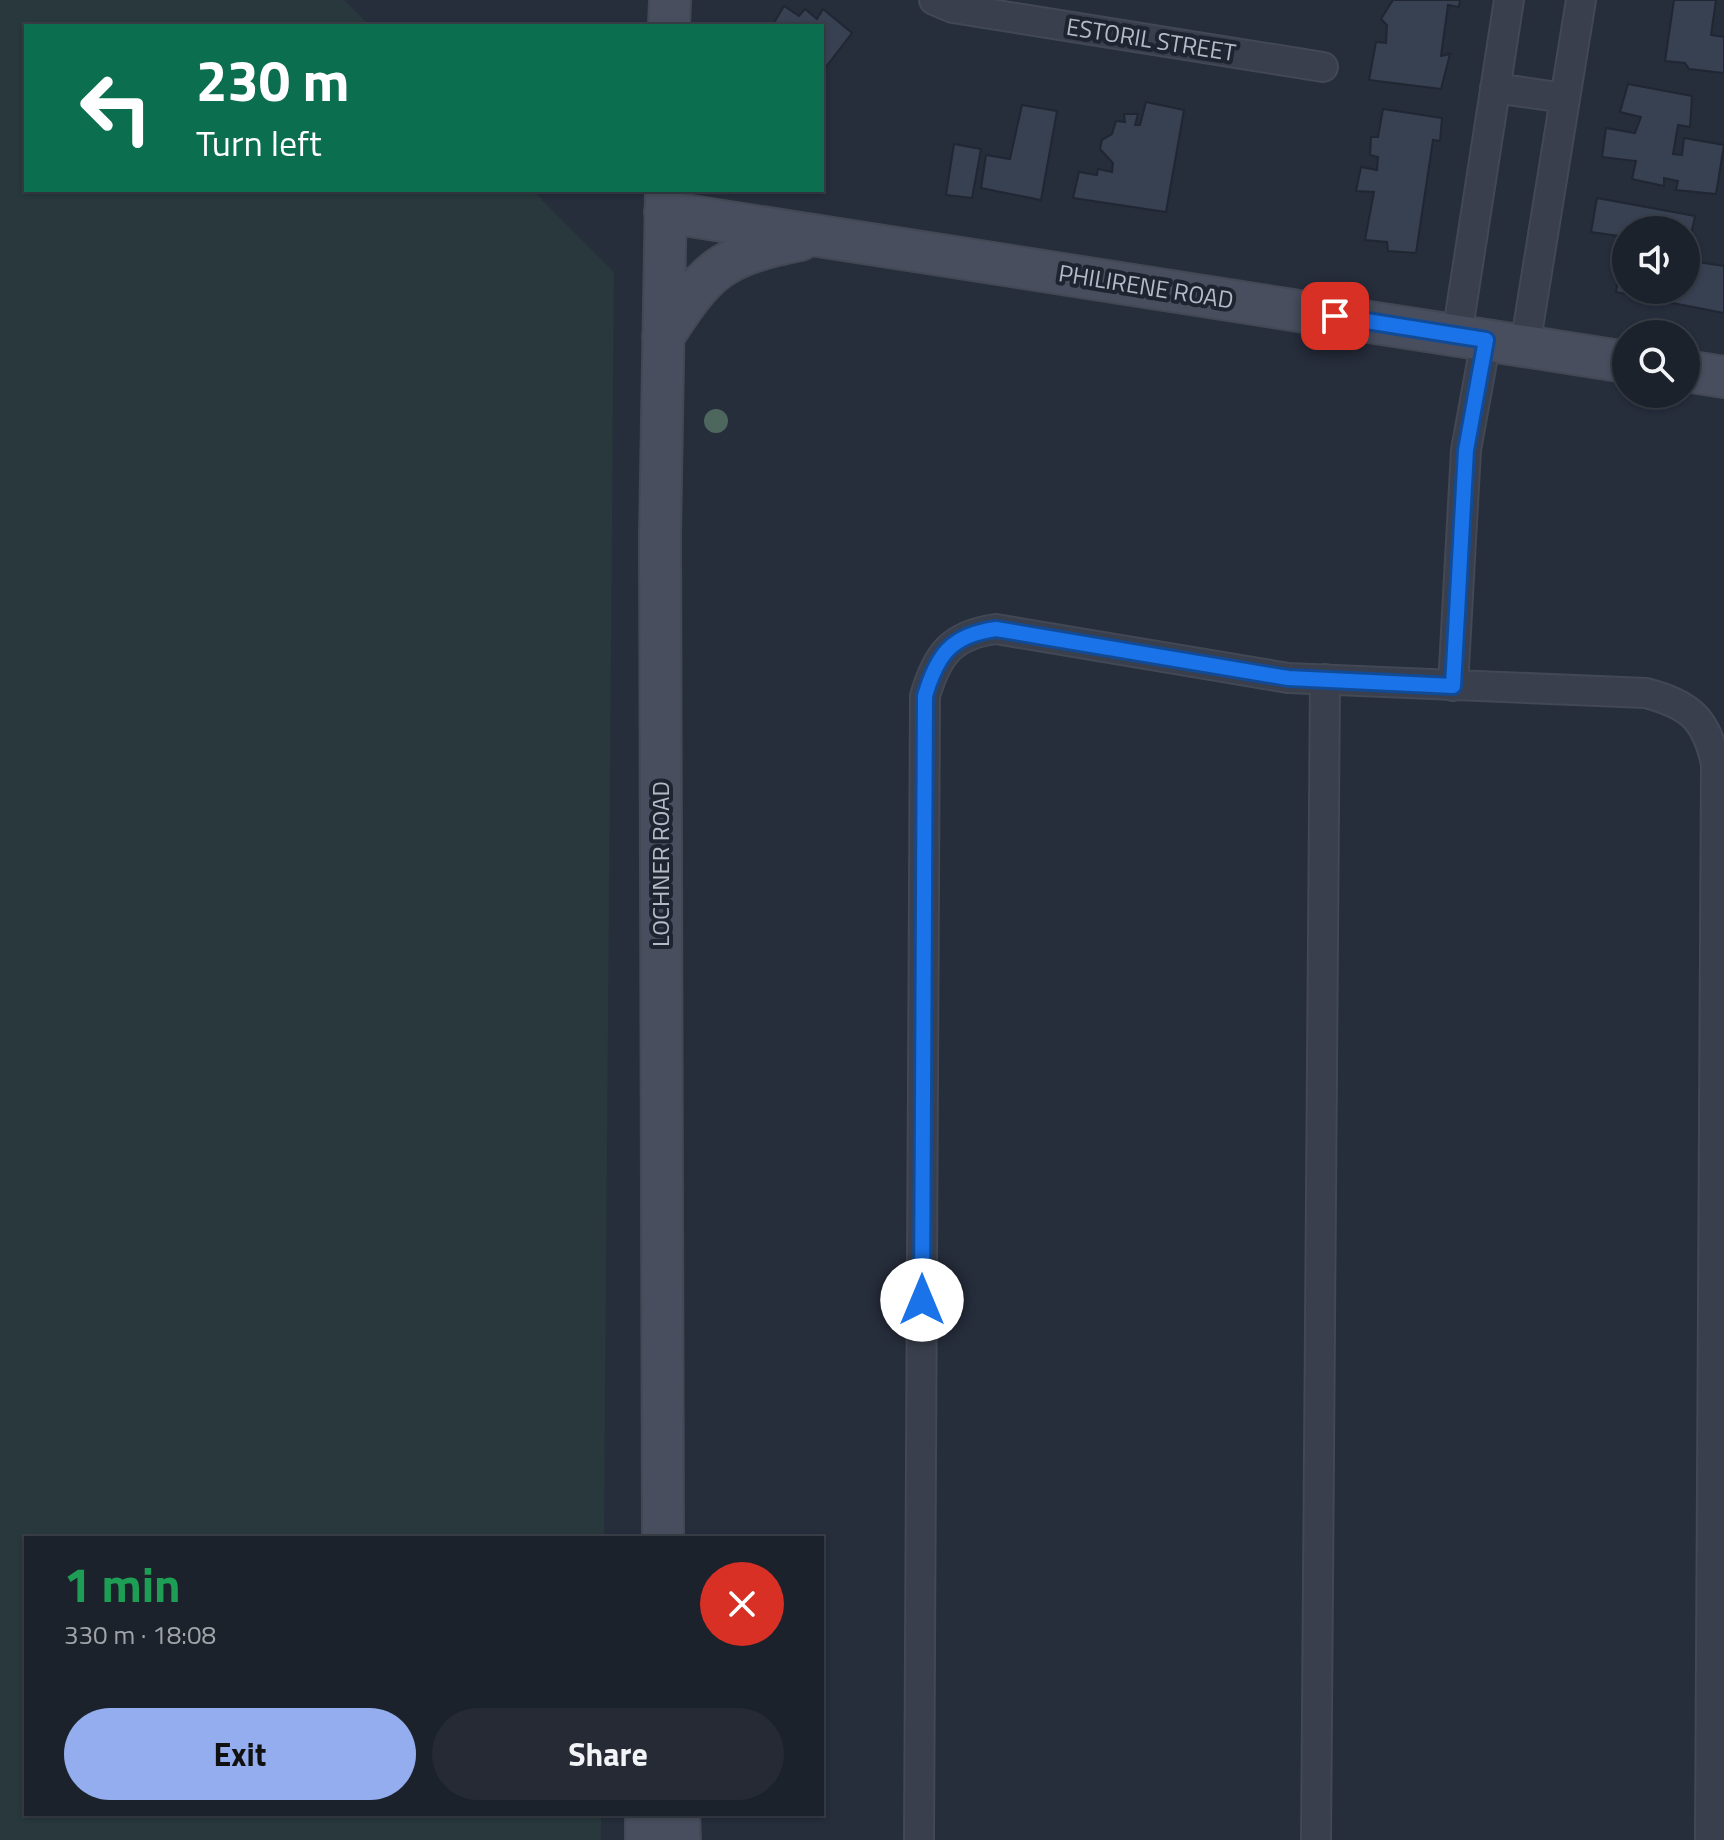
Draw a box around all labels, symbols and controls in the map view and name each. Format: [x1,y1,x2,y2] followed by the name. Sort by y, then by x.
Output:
[1064,8,1239,70] street label: ESTORIL STREET
[196,38,349,123] text: 230 m
[64,56,168,160] icon: left
[196,115,322,170] text: Turn left
[1612,216,1700,408] map controls
[1612,216,1700,304] button: sound
[1056,254,1236,318] street label: PHILIRENE ROAD
[1301,282,1369,350] pin
[1313,294,1357,338] icon: arrive
[1612,320,1700,408] button: search
[642,781,678,947] street label: LOCHNER ROAD
[880,1258,964,1342] position arrow
[64,1548,181,1621] text: 1 min
[700,1562,784,1646] button: close
[64,1615,216,1654] text: 330 m · 18:08
[64,1708,416,1800] button: Exit
[432,1708,784,1800] button: Share

